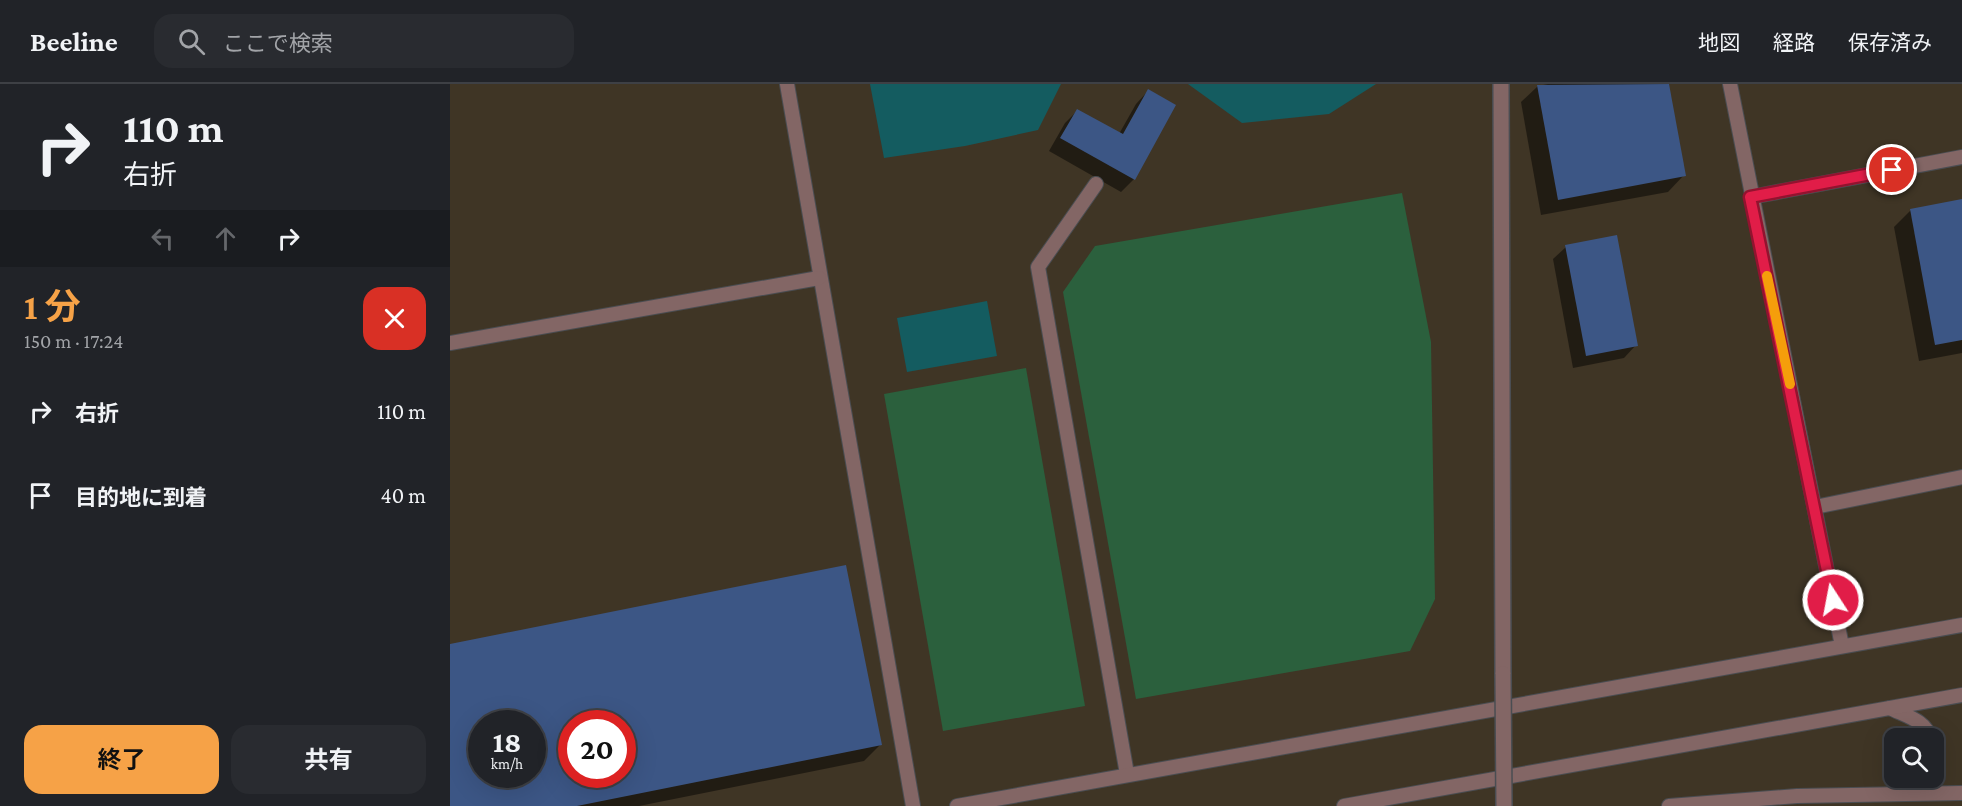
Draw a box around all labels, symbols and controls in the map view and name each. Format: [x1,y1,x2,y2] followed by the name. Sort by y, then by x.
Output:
[154,14,574,68] search box
[175,25,208,58] icon: search
[30,26,118,57] text: Beeline
[223,31,333,56] text: ここで検索
[1698,31,1740,55] text: 地図
[1773,31,1815,55] text: 経路
[1848,31,1932,55] text: 保存済み
[123,104,224,151] text: 110 m
[24,108,102,186] icon: right
[1866,144,1917,195] pin
[1875,153,1908,186] icon: arrive
[123,160,177,190] text: 右折
[146,222,179,255] icon: left
[209,222,242,255] icon: ahead
[272,222,305,255] icon: right
[24,287,80,327] text: 1 分
[363,287,426,350] button: close
[24,330,123,352] text: 150 m · 17:24
[24,395,57,428] icon: right
[377,399,426,424] text: 110 m
[75,401,119,426] text: 右折
[24,479,57,512] icon: arrive
[381,483,426,508] text: 40 m
[75,485,207,510] text: 目的地に到着
[1801,568,1865,632] position arrow
[558,710,636,788] speed limit sign: 20
[24,725,219,794] button: 終了
[231,725,426,794] button: 共有
[493,725,521,758] text: 18
[1884,728,1944,788] map controls
[1884,728,1944,788] button: search
[491,756,523,772] text: km/h

